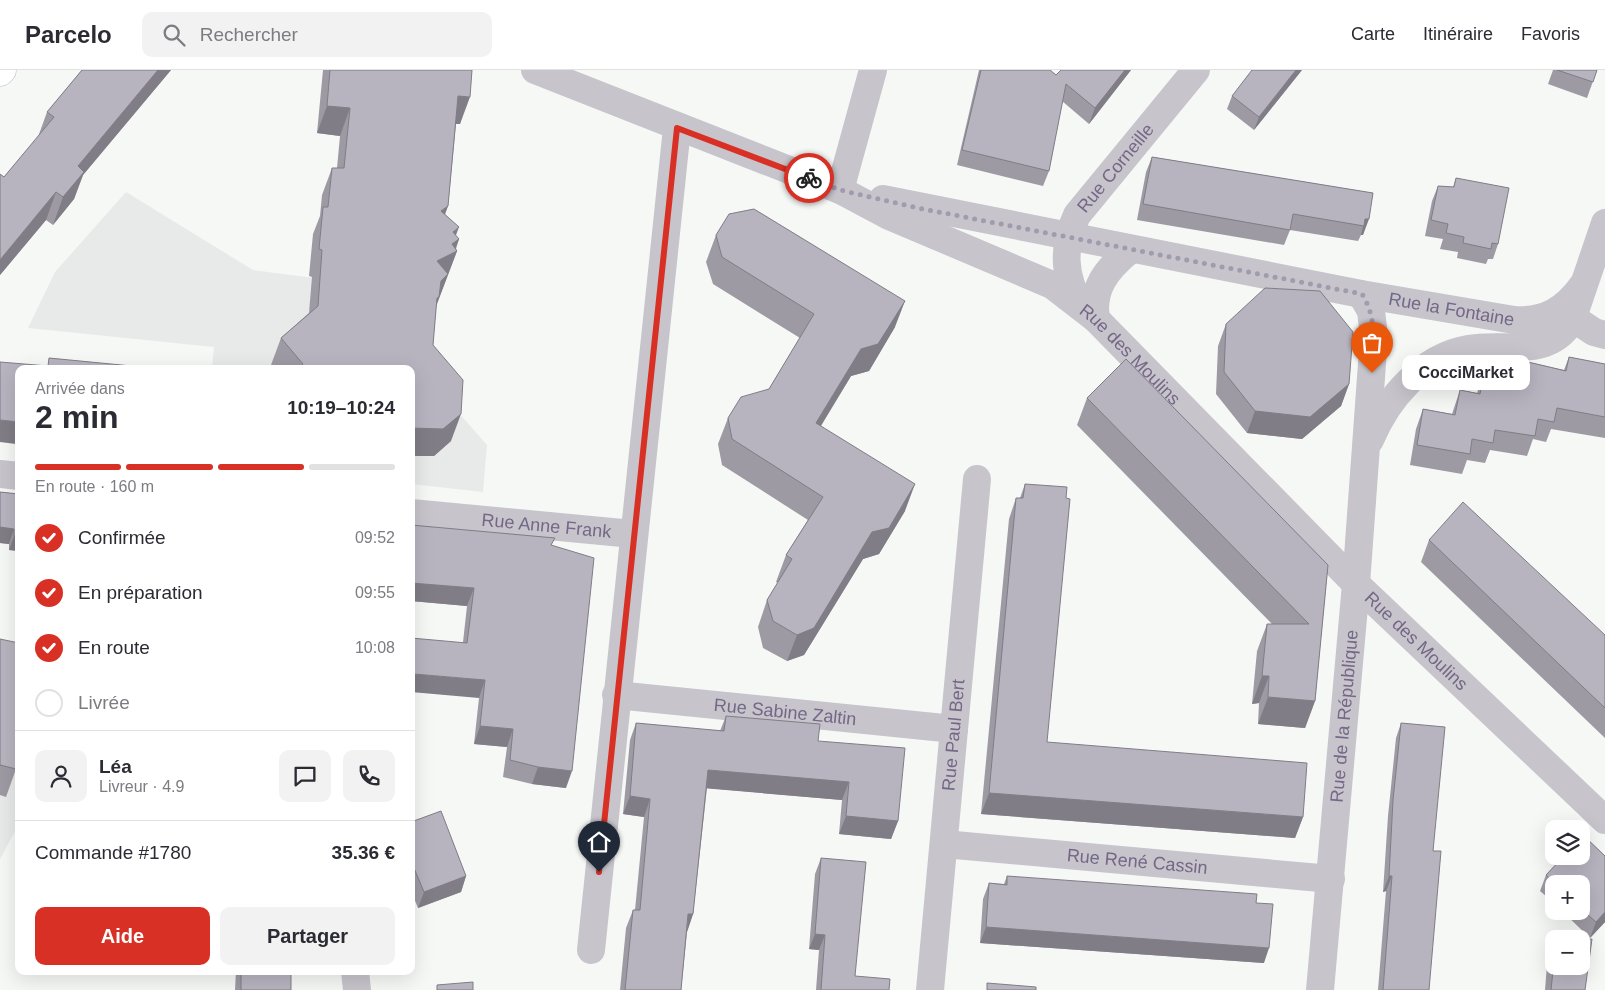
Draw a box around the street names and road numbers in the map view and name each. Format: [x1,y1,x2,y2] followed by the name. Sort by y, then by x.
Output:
[1073,120,1158,217] street label: Rue Corneille
[1387,289,1516,330] street label: Rue la Fontaine
[1076,300,1185,409] street label: Rue des Moulins
[481,510,613,542] street label: Rue Anne Frank
[1361,588,1472,694] street label: Rue des Moulins
[1327,629,1362,803] street label: Rue de la République
[938,678,969,792] street label: Rue Paul Bert
[713,695,857,729] street label: Rue Sabine Zaltin
[1066,845,1208,878] street label: Rue René Cassin

